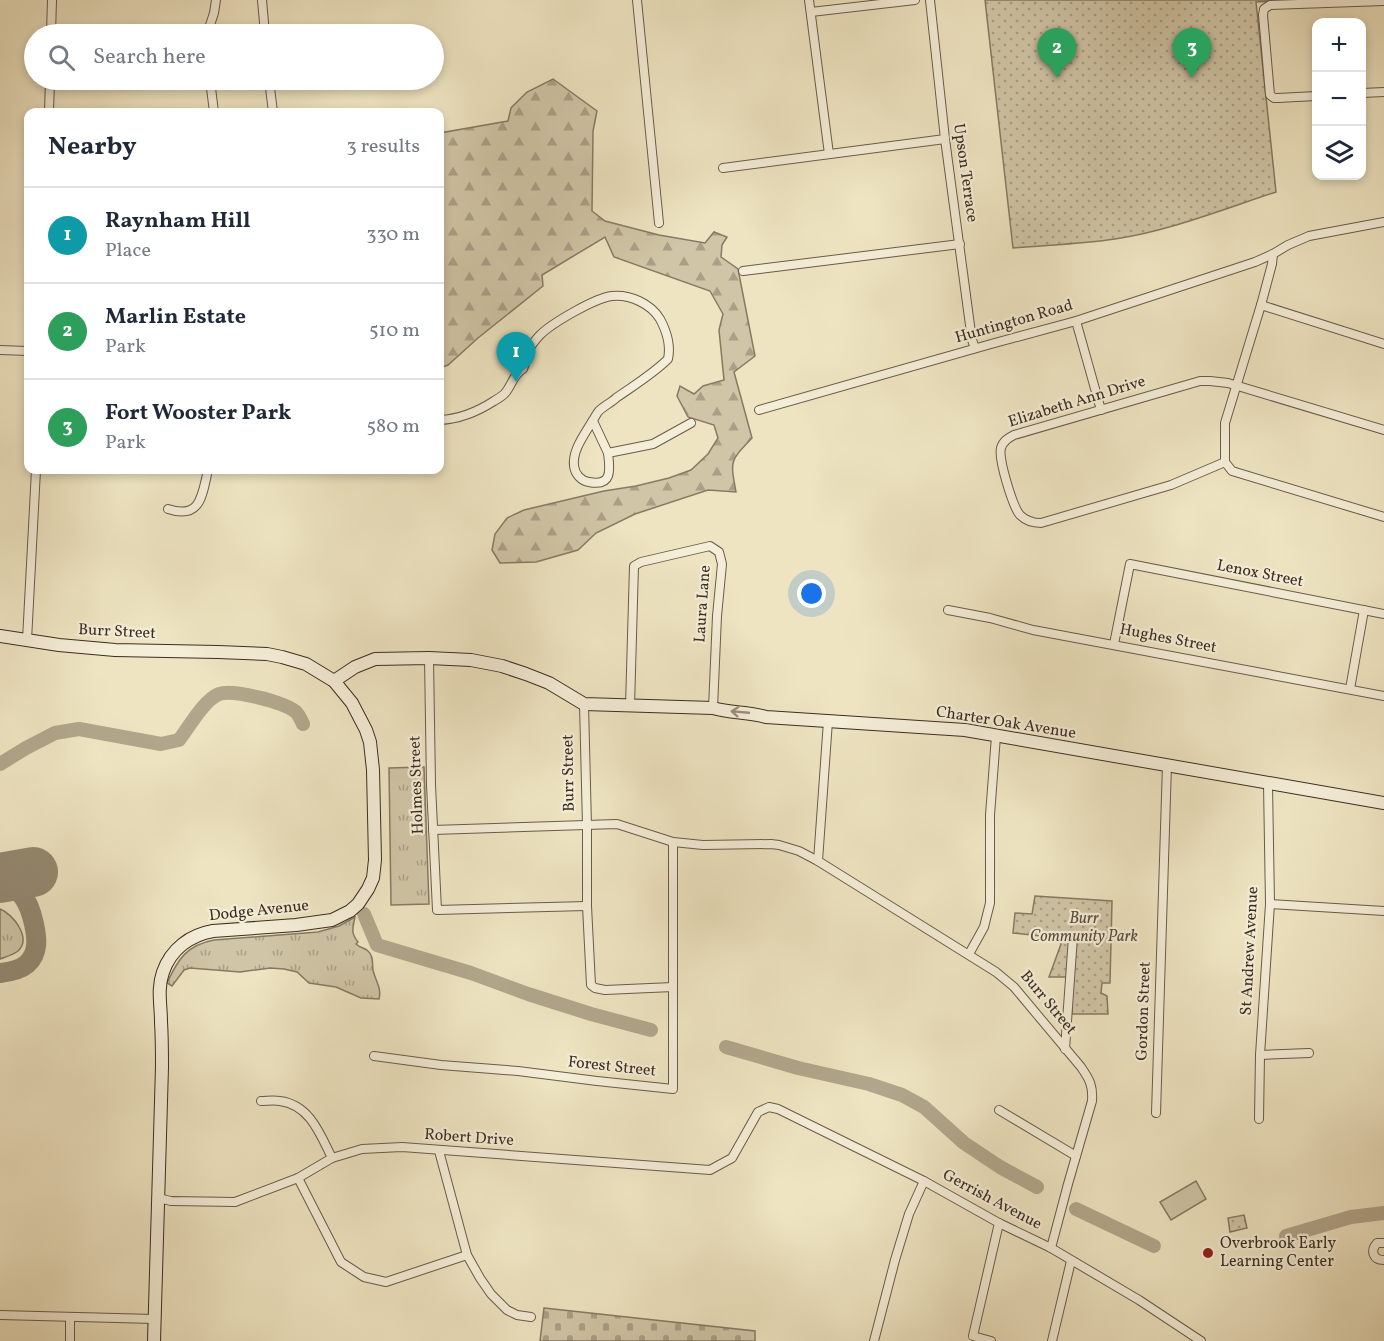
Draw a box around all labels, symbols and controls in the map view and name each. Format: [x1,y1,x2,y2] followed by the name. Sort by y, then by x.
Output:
[1312,18,1366,180] map controls
[1312,18,1366,72] button: +
[24,24,444,90] search box
[1038,28,1076,78] pin: 2
[1172,28,1212,78] pin: 3
[45,41,78,74] icon: search
[93,42,206,73] text: Search here
[1312,72,1366,126] button: −
[947,122,983,224] street label: Upson Terrace
[1312,126,1366,180] button: layers
[48,129,137,165] text: Nearby
[346,133,420,161] text: 3 results
[105,206,251,237] text: Raynham Hill
[63,221,72,249] text: 1
[366,221,420,249] text: 330 m
[105,237,151,265] text: Place
[953,295,1075,349] street label: Huntington Road
[105,302,246,333] text: Marlin Estate
[62,317,73,345] text: 2
[369,317,420,345] text: 510 m
[496,332,536,382] pin: 1
[105,333,146,361] text: Park
[1006,371,1148,433] street label: Elizabeth Ann Drive
[105,398,291,429] text: Fort Wooster Park
[62,413,73,441] text: 3
[367,413,420,441] text: 580 m
[105,429,146,457] text: Park
[1215,555,1306,593] street label: Lenox Street
[689,564,717,644] street label: Laura Lane
[797,579,826,608] your location
[78,619,157,645] street label: Burr Street
[1118,619,1219,659] street label: Hughes Street
[934,701,1078,745] street label: Charter Oak Avenue
[730,706,750,717] one-way arrow
[557,734,581,812] street label: Burr Street
[404,735,430,835] street label: Holmes Street
[1236,886,1264,1016] street label: St Andrew Avenue
[208,895,310,927] street label: Dodge Avenue
[1030,908,1138,948] park label: Burr Community Park
[1131,961,1157,1061] street label: Gordon Street
[1015,966,1082,1040] street label: Burr Street
[567,1051,658,1083] street label: Forest Street
[423,1124,515,1152] street label: Robert Drive
[939,1165,1045,1235] street label: Gerrish Avenue
[1220,1233,1337,1273] place label: Overbrook Early Learning Center
[1201,1246,1215,1260] marker: Overbrook Early Learning Center

